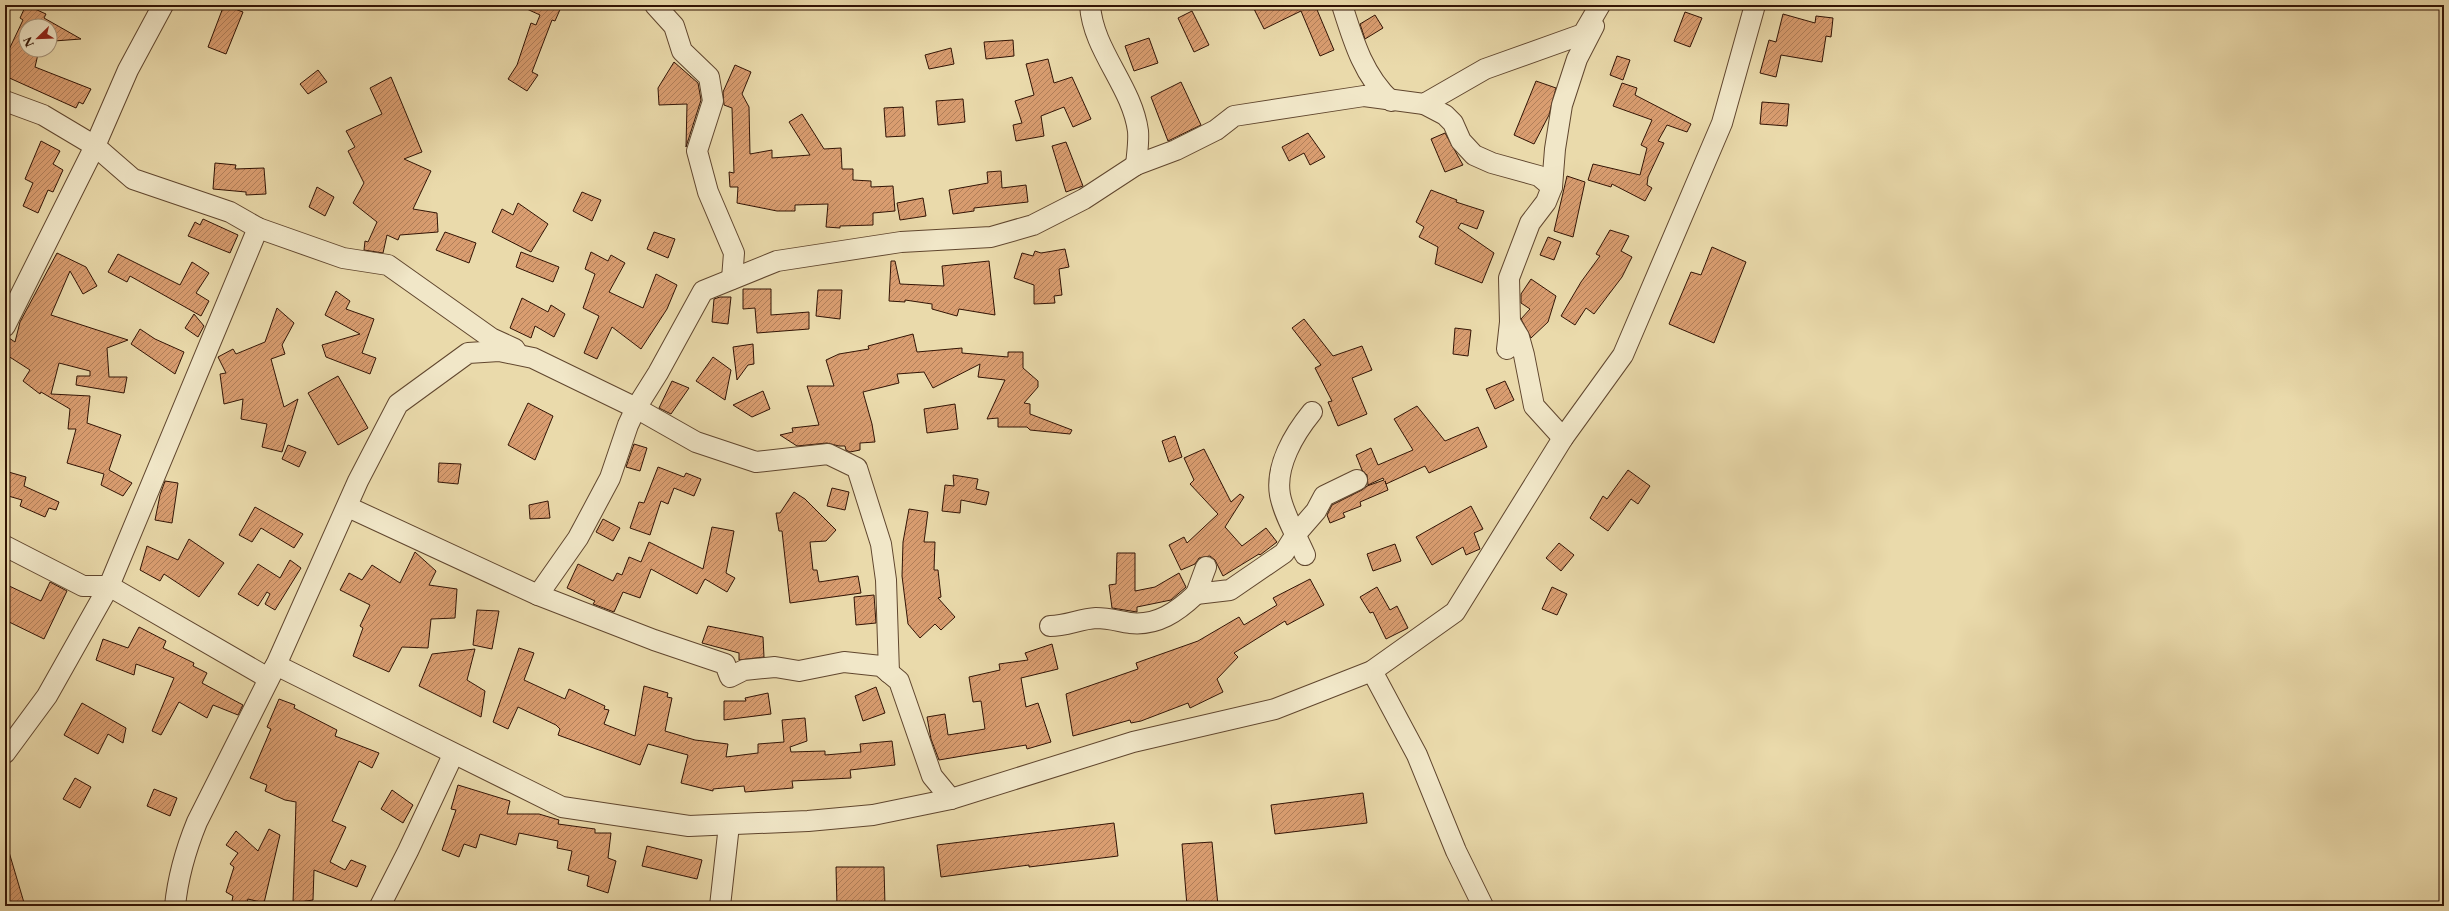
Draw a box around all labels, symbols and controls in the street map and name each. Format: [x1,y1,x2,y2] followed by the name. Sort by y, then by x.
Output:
[18,18,58,58] north arrow
[20,34,37,49] text: N

